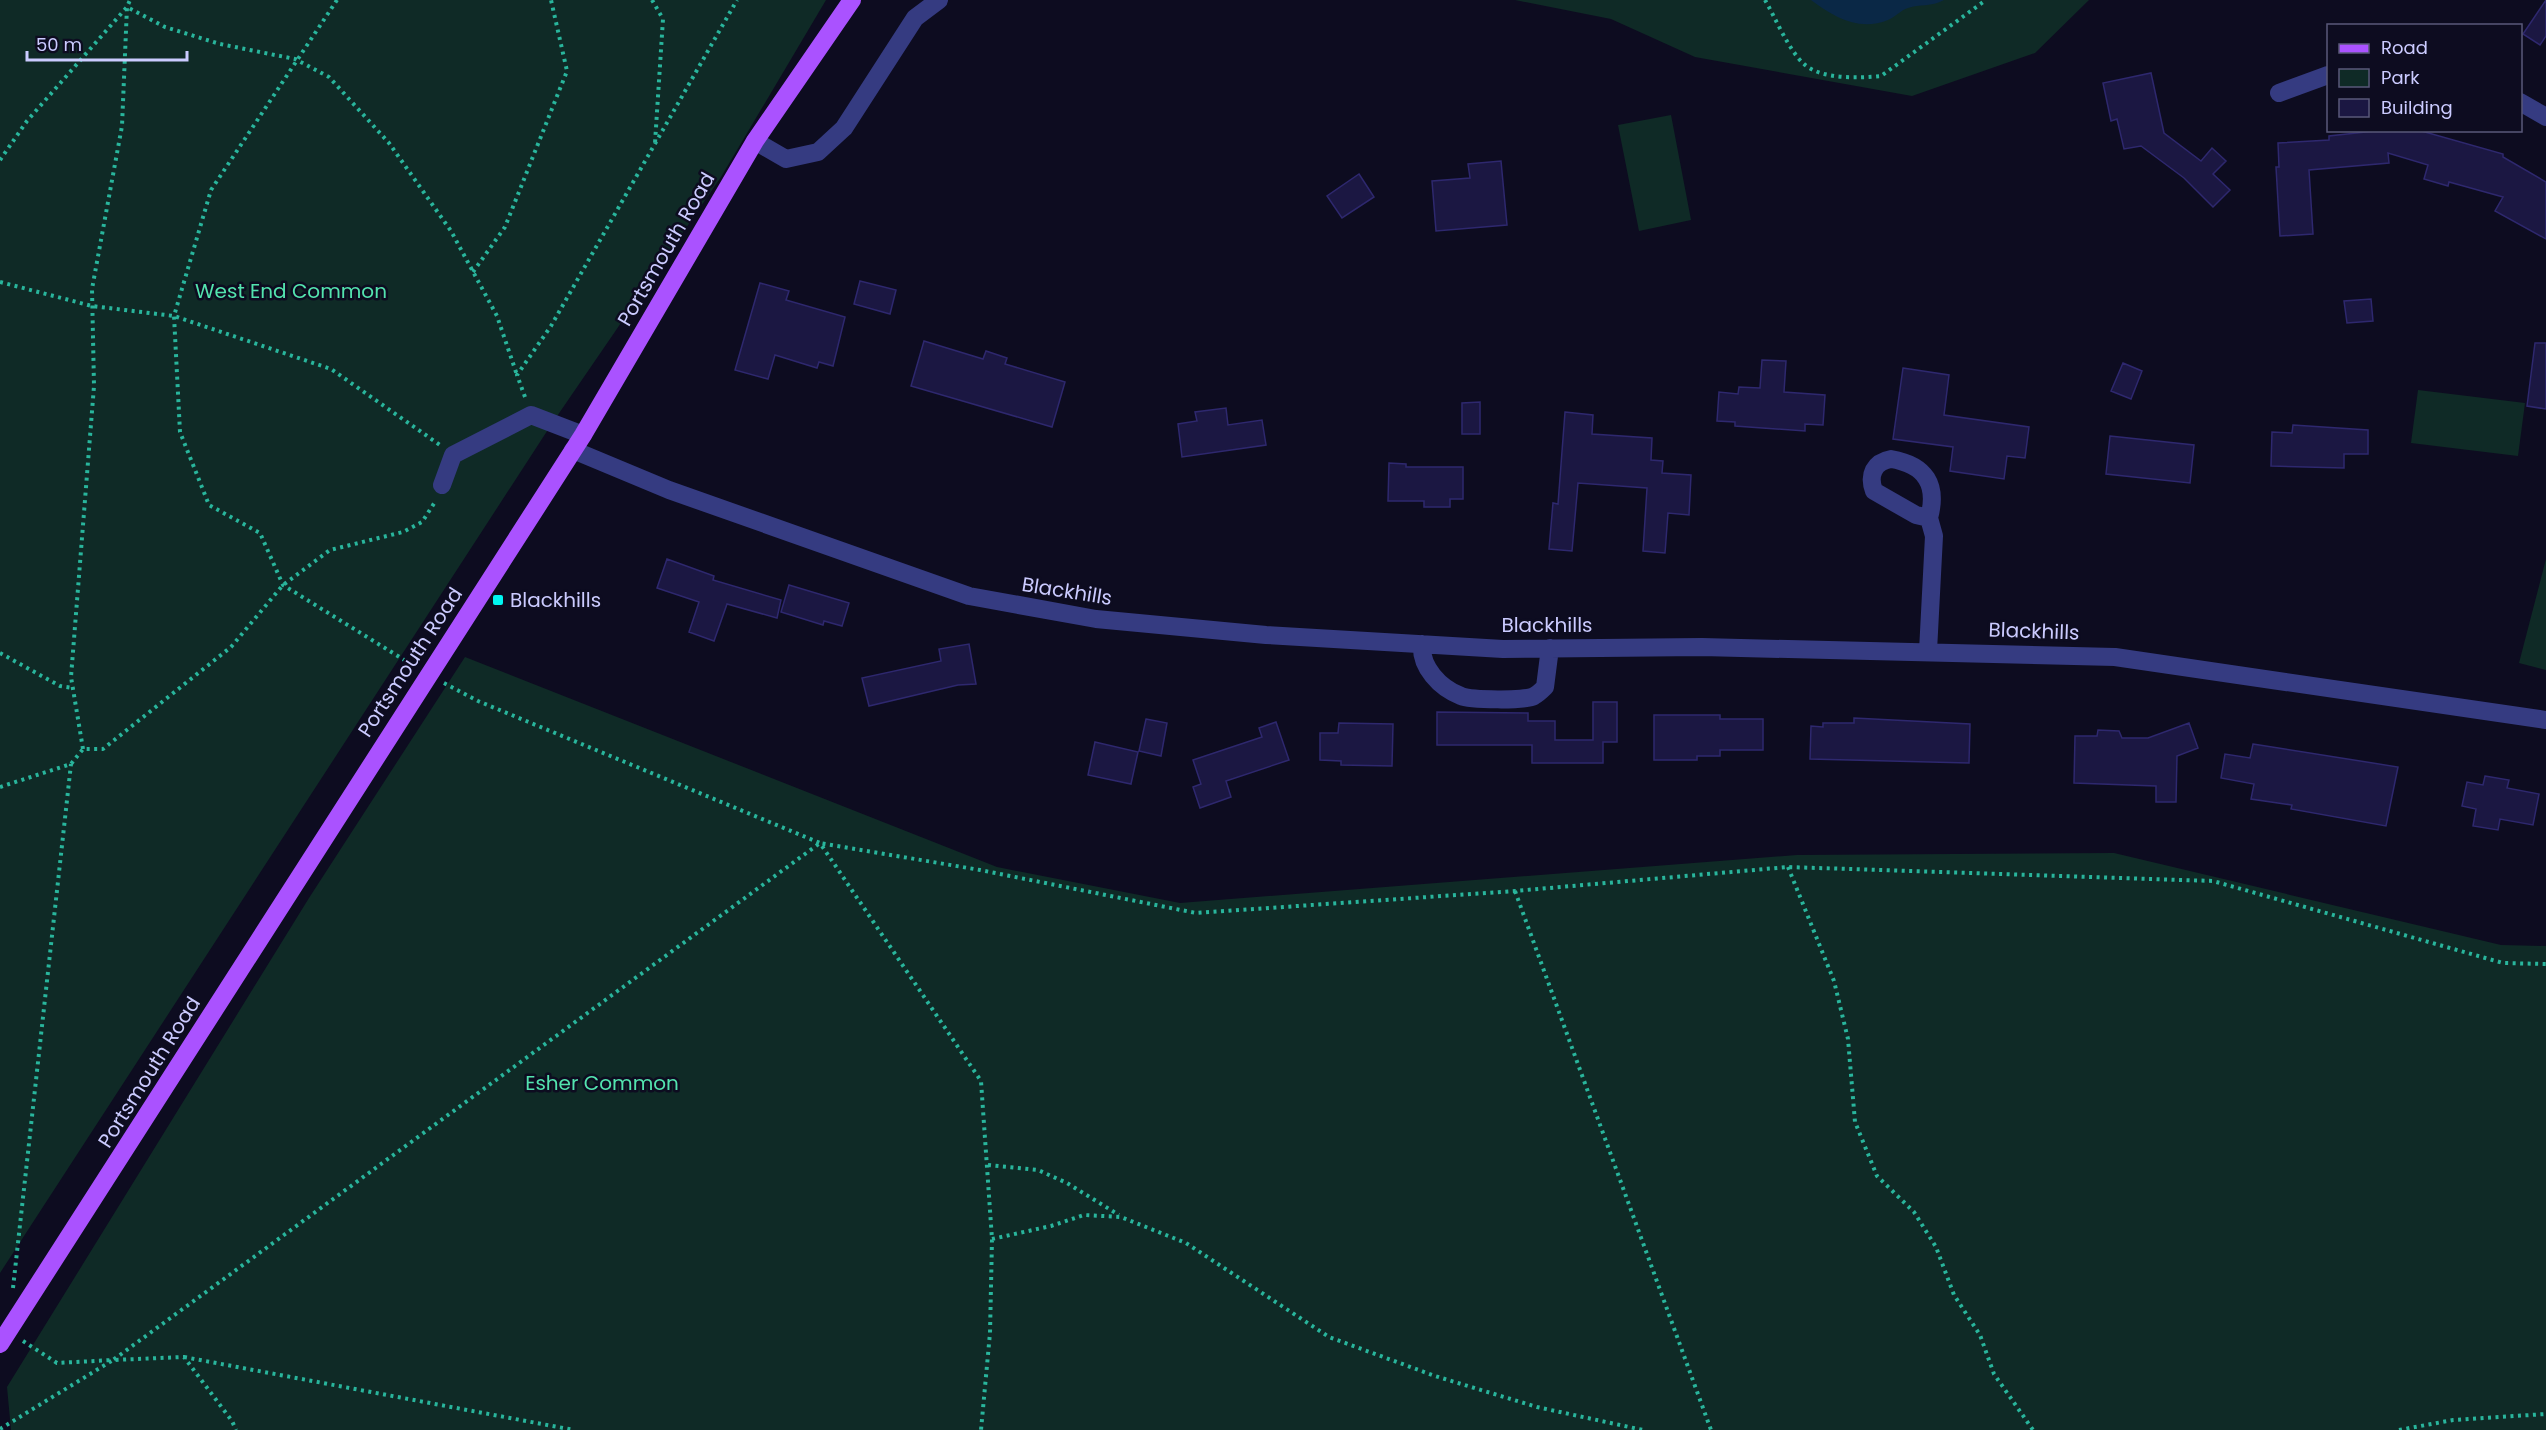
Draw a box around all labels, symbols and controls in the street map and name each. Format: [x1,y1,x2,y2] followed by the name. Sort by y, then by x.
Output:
[27,24,188,62] scale bar
[2327,24,2522,132] legend
[36,32,82,57] text: 50 m
[2381,35,2428,60] text: Road
[2381,65,2420,90] text: Park
[2381,95,2453,120] text: Building
[611,167,721,331] street label: Portsmouth Road
[195,277,387,305] park label: West End Common
[1020,570,1114,612] street label: Blackhills
[351,582,469,742] street label: Portsmouth Road
[510,586,601,614] place label: Blackhills
[491,593,505,607] marker: Blackhills
[1501,611,1593,639] street label: Blackhills
[1988,615,2080,647] street label: Blackhills
[91,991,207,1153] street label: Portsmouth Road
[525,1069,679,1097] park label: Esher Common

